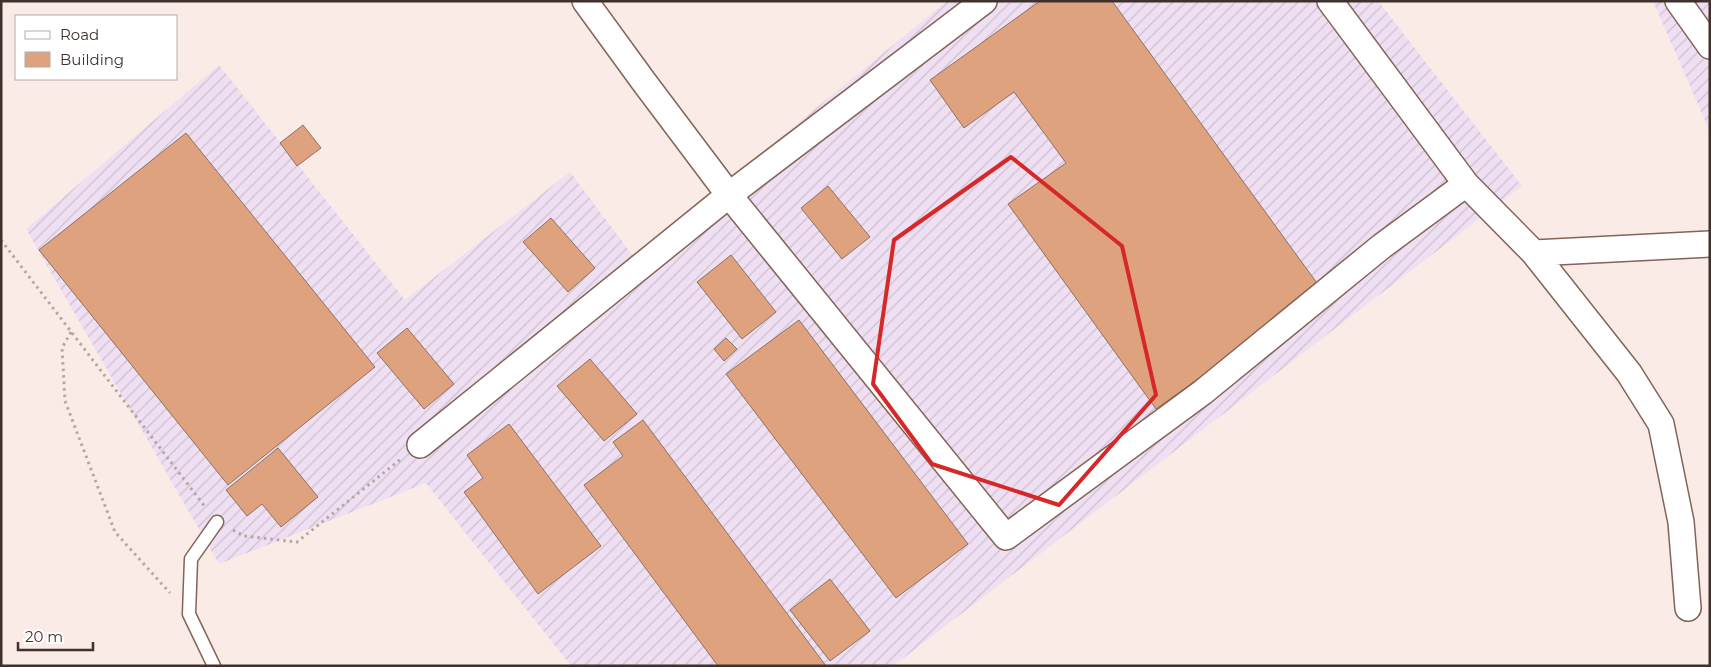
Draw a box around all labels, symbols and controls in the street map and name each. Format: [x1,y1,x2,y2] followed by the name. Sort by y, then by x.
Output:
[15,15,178,80] legend
[60,25,99,44] text: Road
[60,50,124,69] text: Building
[18,620,92,652] scale bar
[25,627,63,646] text: 20 m

